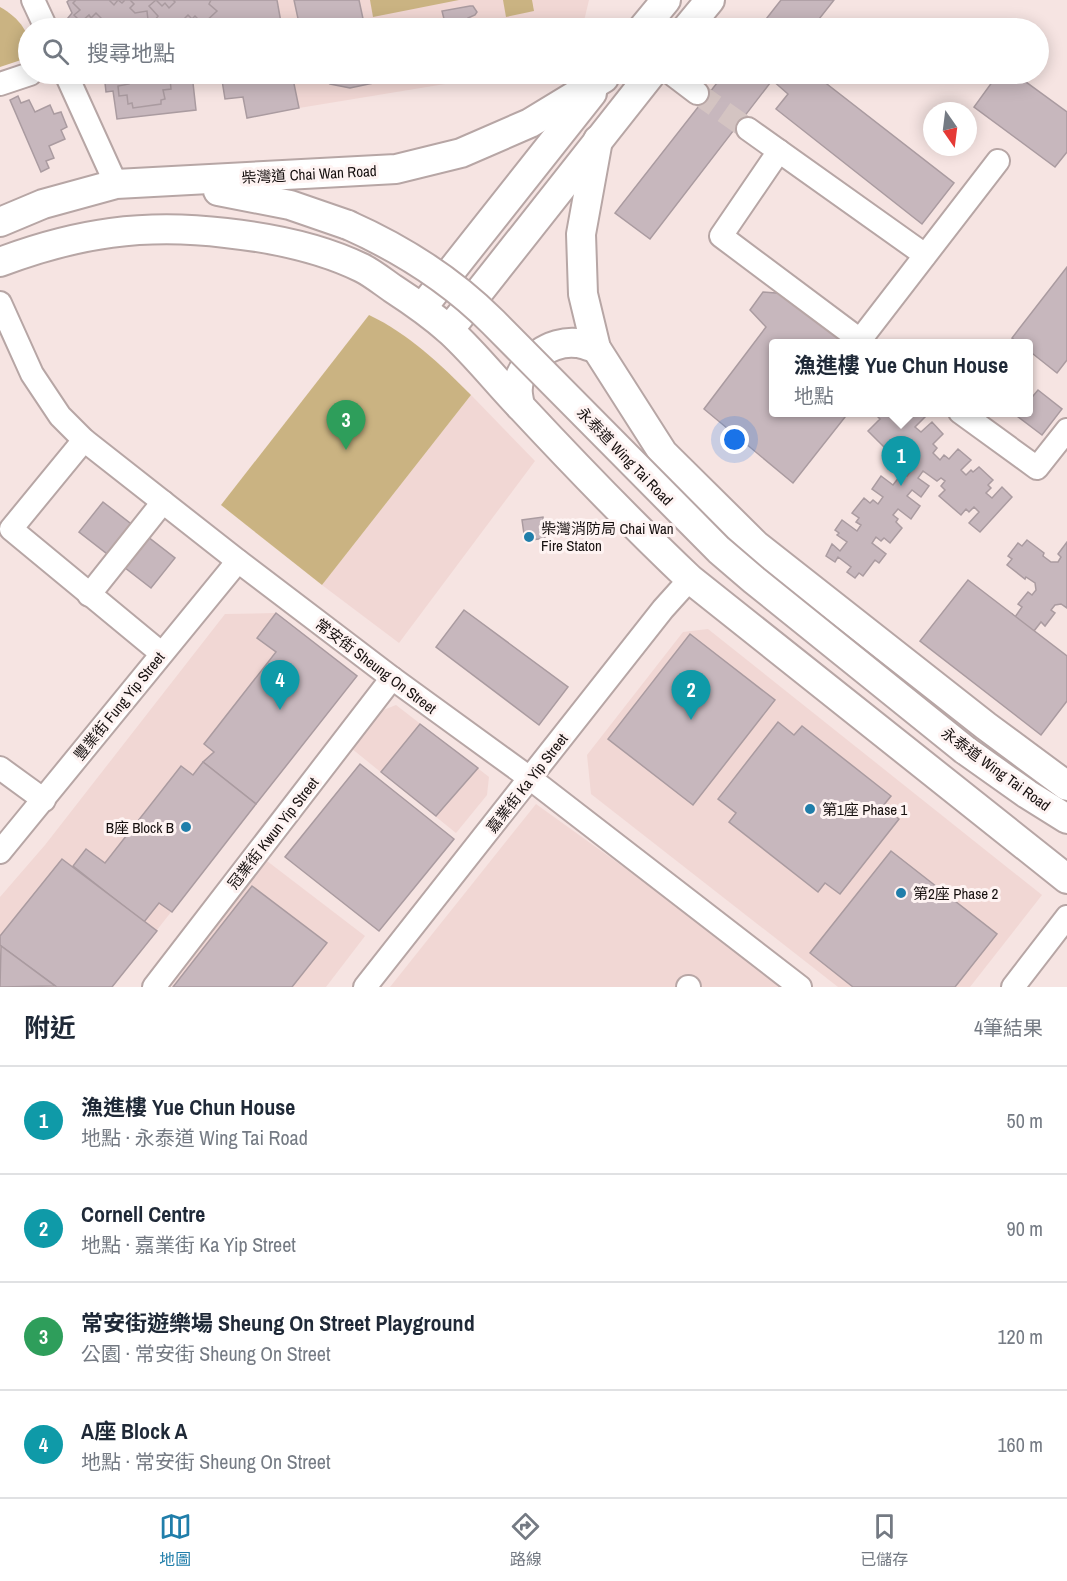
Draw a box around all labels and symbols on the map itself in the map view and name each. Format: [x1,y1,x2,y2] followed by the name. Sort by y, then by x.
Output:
[923,102,977,156] north arrow
[241,160,377,188] street label: 柴灣道 Chai Wan Road
[326,400,366,450] pin: 3
[572,402,678,510] street label: 永泰道 Wing Tai Road
[720,425,749,454] your location
[882,436,920,486] pin: 1
[541,518,674,556] place label: 柴灣消防局 Chai Wan Fire Staton
[522,530,536,544] marker: 柴灣消防局 Chai Wan Fire Staton
[311,613,441,719] street label: 常安街 Sheung On Street
[69,647,170,765] street label: 豐業街 Fung Yip Street
[260,660,300,710] pin: 4
[672,670,710,720] pin: 2
[937,722,1055,816] street label: 永泰道 Wing Tai Road
[481,728,573,837] street label: 嘉業街 Ka Yip Street
[223,772,324,893] street label: 冠業街 Kwun Yip Street
[822,799,908,820] place label: 第1座 Phase 1
[803,802,817,816] marker: 第1座 Phase 1
[106,817,174,838] place label: B座 Block B
[179,820,193,834] marker: B座 Block B
[913,883,999,904] place label: 第2座 Phase 2
[894,886,908,900] marker: 第2座 Phase 2

